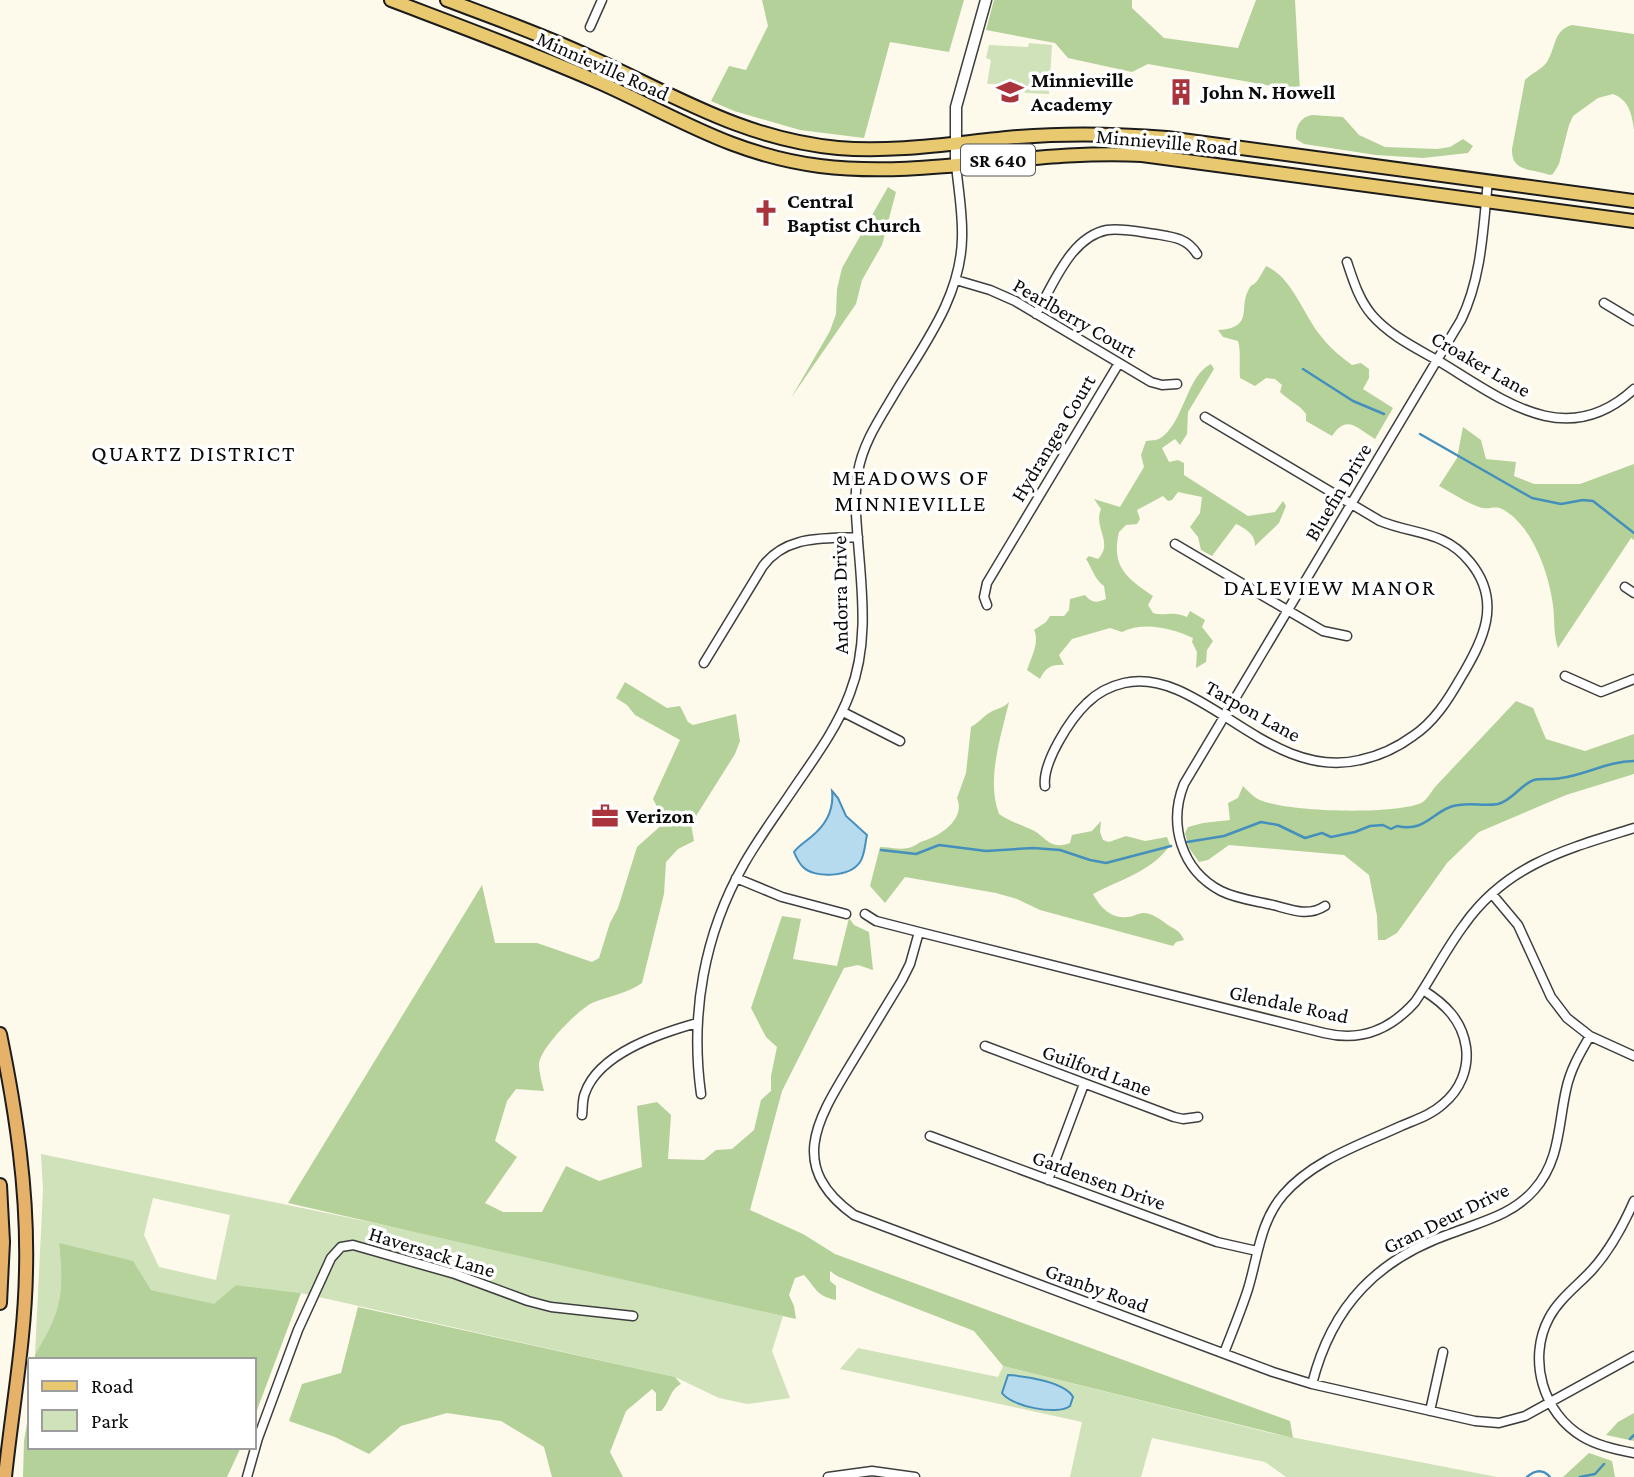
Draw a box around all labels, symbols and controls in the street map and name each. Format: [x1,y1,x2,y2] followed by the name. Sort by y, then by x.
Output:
[533,26,673,106] street label: Minnieville Road
[1030,68,1134,116] place label: Minnieville Academy
[995,77,1025,107] school or university icon: Minnieville Academy
[1166,77,1196,107] building icon: John N. Howell
[1200,80,1335,104] place label: John N. Howell
[1095,124,1239,160] street label: Minnieville Road
[961,144,1035,176] road number: SR 640
[787,189,921,237] place label: Central Baptist Church
[751,198,781,228] church icon: Central Baptist Church
[1009,273,1142,364] street label: Pearlberry Court
[1427,326,1535,402] street label: Croaker Lane
[1006,369,1101,506] street label: Hydrangea Court
[1300,439,1376,545] street label: Bluefin Drive
[91,440,297,466] district label: QUARTZ DISTRICT
[832,464,990,516] district label: MEADOWS OF MINNIEVILLE
[827,536,853,654] street label: Andorra Drive
[1223,574,1437,600] district label: DALEVIEW MANOR
[1201,675,1305,747] street label: Tarpon Lane
[590,801,620,831] office icon: Verizon
[625,804,694,828] place label: Verizon
[1227,980,1351,1028] street label: Glendale Road
[1039,1039,1155,1101] street label: Guilford Lane
[1029,1145,1169,1215] street label: Gardensen Drive
[1379,1177,1513,1259] street label: Gran Deur Drive
[366,1221,498,1283] street label: Haversack Lane
[1042,1258,1152,1318] street label: Granby Road
[28,1358,256,1449] legend
[91,1374,134,1398] text: Road
[91,1409,128,1433] text: Park

